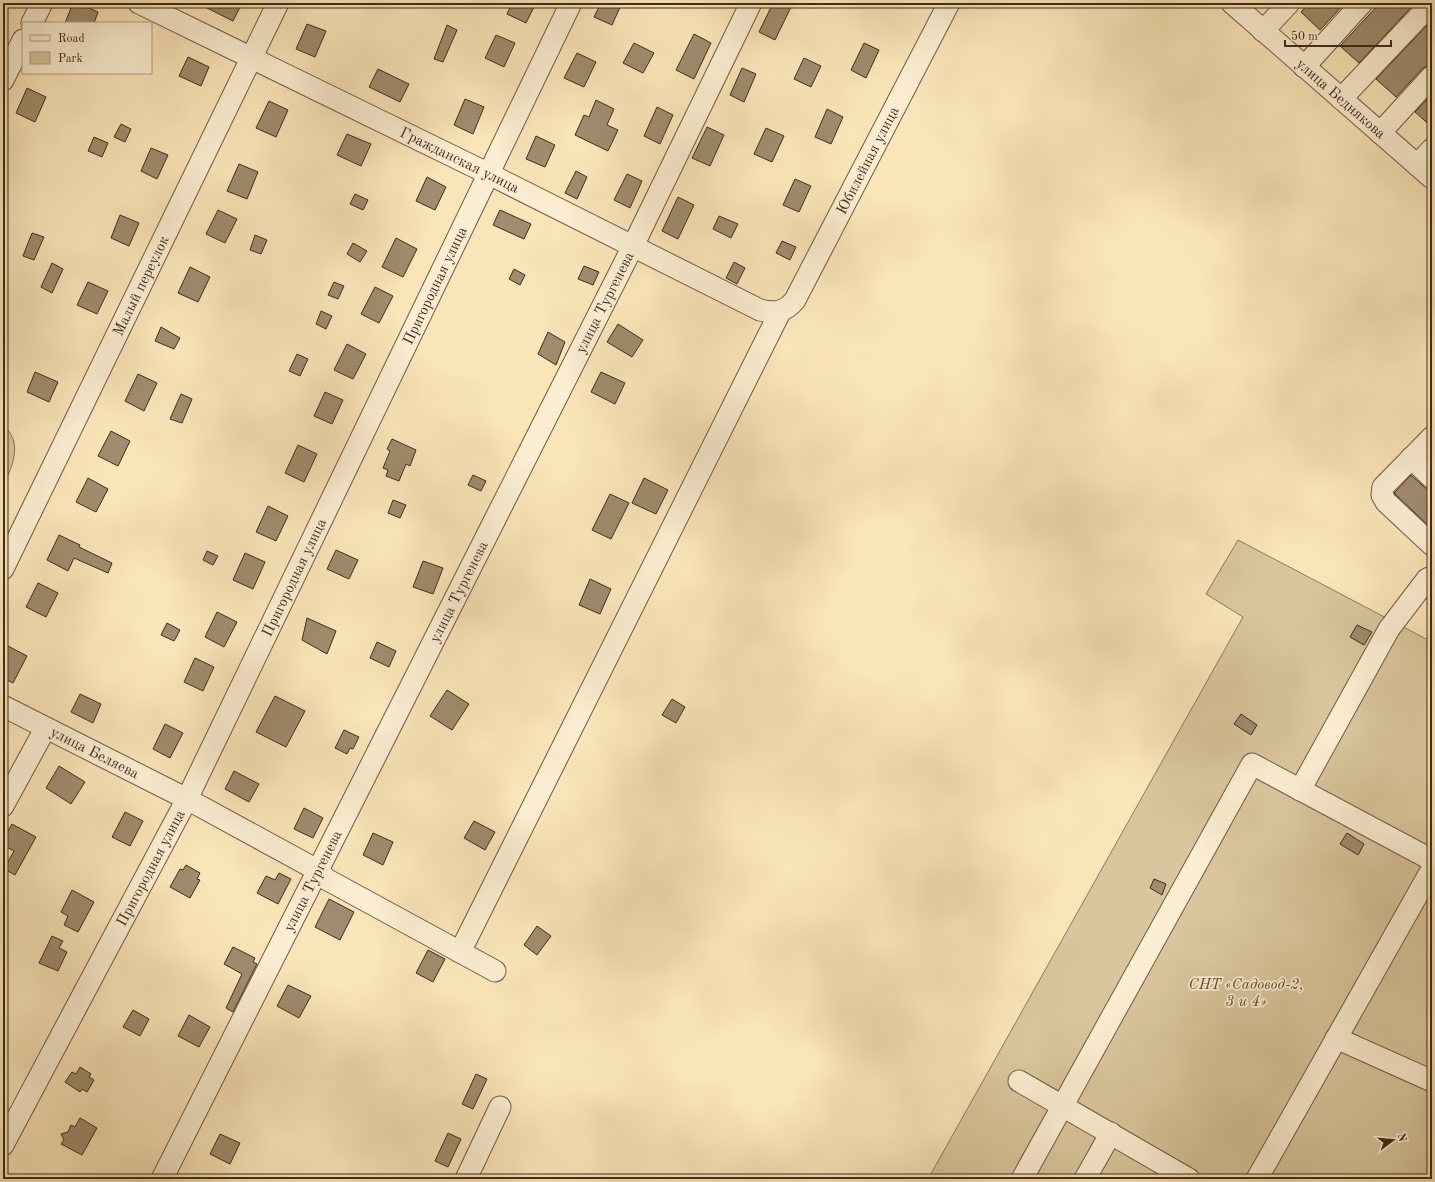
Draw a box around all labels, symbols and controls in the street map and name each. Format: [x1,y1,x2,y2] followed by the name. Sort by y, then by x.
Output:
[22,22,152,74] legend
[1285,22,1391,48] scale bar
[1291,30,1318,43] text: 50 m
[58,33,85,45] text: Road
[58,53,83,65] text: Park
[1293,57,1388,143] street label: улица Беднякова
[835,104,903,217] street label: Юбилейная улица
[397,126,522,197] street label: Гражданская улица
[401,224,471,348] street label: Пригородная улица
[111,233,173,339] street label: Малый переулок
[574,249,638,356] street label: улица Тургенева
[260,516,330,639] street label: Пригородная улица
[428,539,492,645] street label: улица Тургенева
[48,725,141,783] street label: улица Беляева
[115,807,189,929] street label: Пригородная улица
[282,828,346,935] street label: улица Тургенева
[1189,978,1303,1010] park label: СНТ «Садовод-2, 3 и 4»
[1373,1120,1413,1160] north arrow
[1395,1132,1408,1144] text: N

